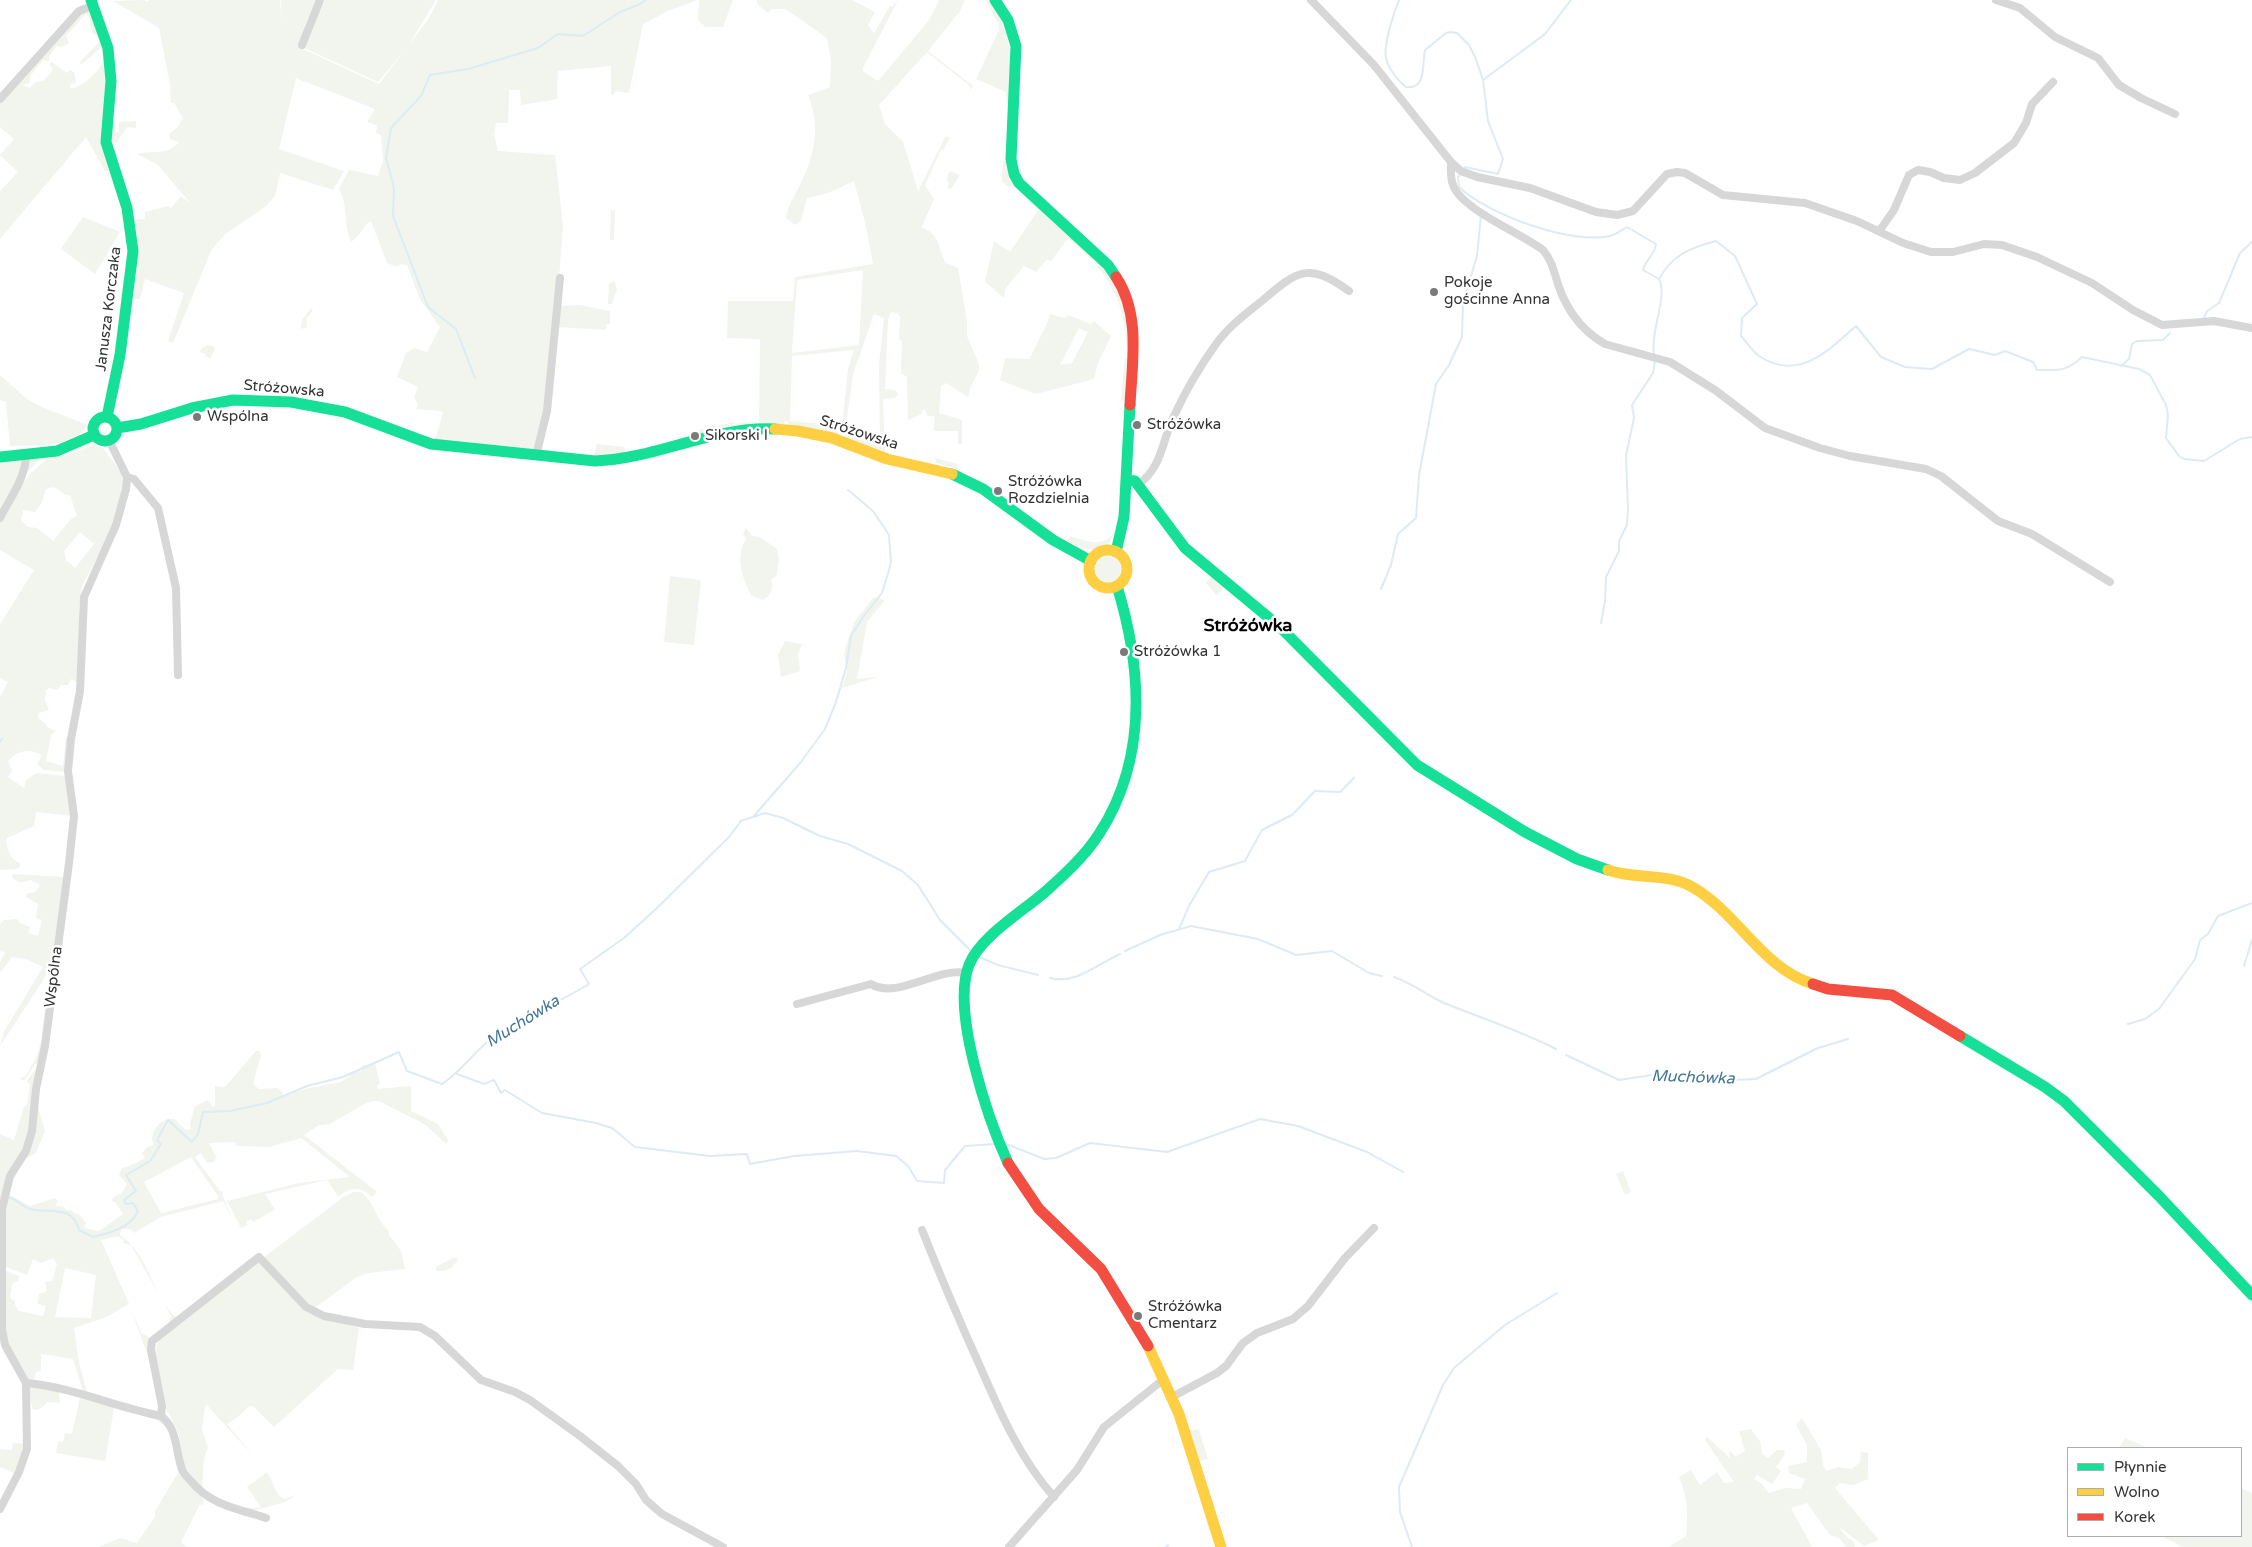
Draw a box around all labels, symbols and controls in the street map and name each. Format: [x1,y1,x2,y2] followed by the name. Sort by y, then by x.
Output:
[92,246,126,372] street label: Janusza Korczaka
[1444,274,1550,309] place label: Pokoje gościnne Anna
[1428,286,1440,298] marker: Pokoje gościnne Anna
[243,376,325,402] street label: Stróżowska
[207,408,269,426] place label: Wspólna
[191,411,203,423] marker: Wspólna
[818,412,900,454] street label: Stróżowska
[1147,416,1221,434] place label: Stróżówka
[1131,419,1143,431] marker: Stróżówka
[705,427,768,445] place label: Sikorski I
[689,430,701,442] marker: Sikorski I
[1008,473,1089,508] place label: Stróżówka Rozdzielnia
[992,485,1004,497] marker: Stróżówka Rozdzielnia
[1204,615,1292,637] district label: Stróżówka
[1134,643,1221,661] place label: Stróżówka 1
[1118,646,1130,658] marker: Stróżówka 1
[41,945,67,1009] street label: Wspólna
[483,992,563,1052] water label: Muchówka
[1651,1067,1735,1089] water label: Muchówka
[1148,1298,1222,1333] place label: Stróżówka Cmentarz
[1132,1310,1144,1322] marker: Stróżówka Cmentarz
[2067,1447,2242,1537] legend
[2114,1458,2167,1476] text: Płynnie
[2114,1483,2160,1501] text: Wolno
[2114,1508,2155,1526] text: Korek

